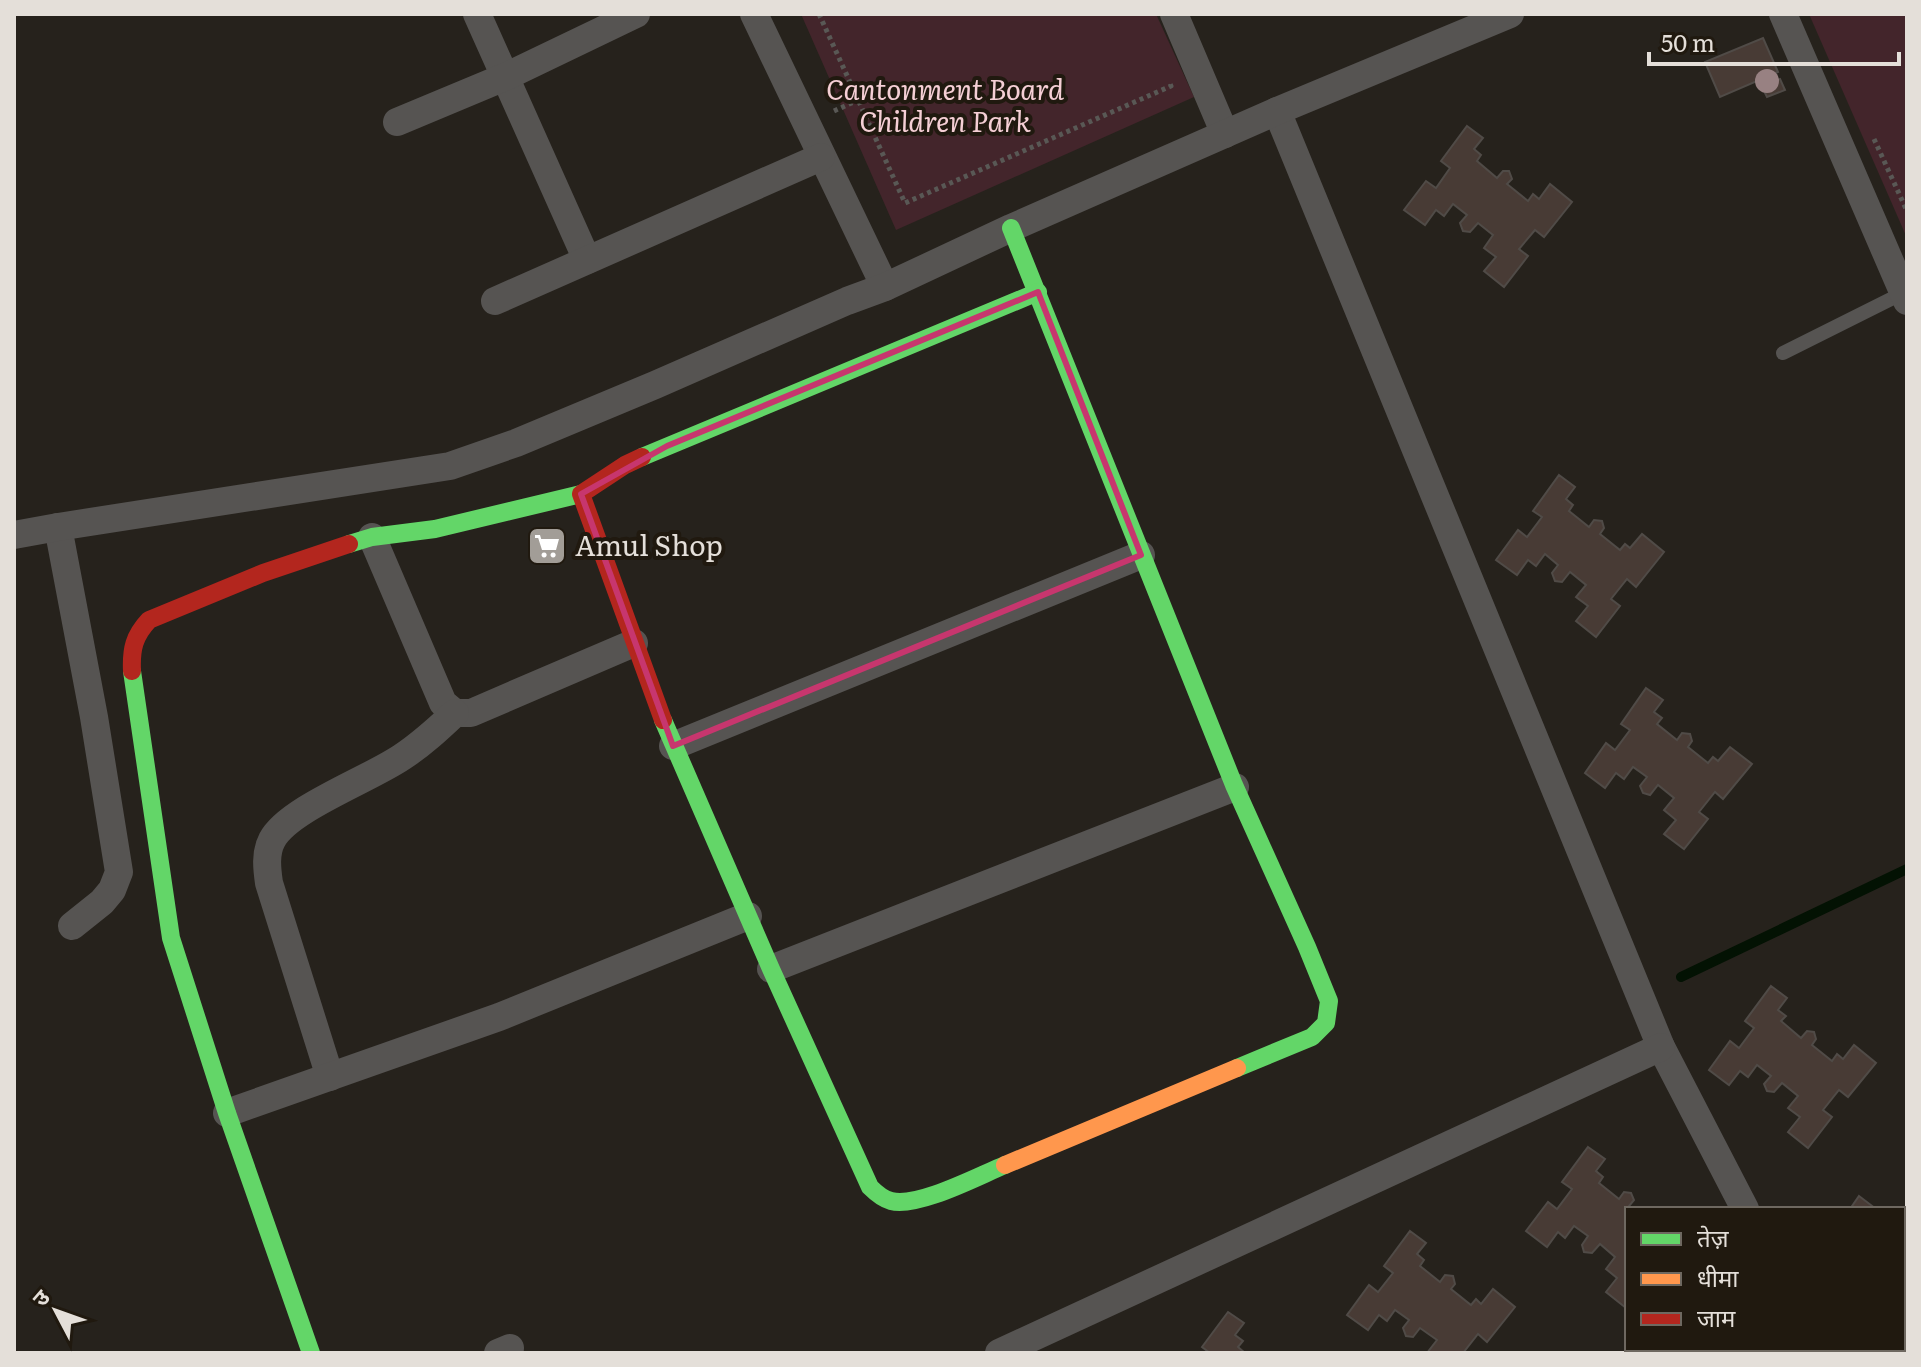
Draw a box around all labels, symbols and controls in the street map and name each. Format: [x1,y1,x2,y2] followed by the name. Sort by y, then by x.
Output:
[1649,16,1899,66] scale bar
[1661,24,1715,59] text: 50 m
[826,67,1064,141] park label: Cantonment Board Children Park
[575,523,723,565] place label: Amul Shop
[526,525,568,567] supermarket icon: Amul Shop
[1625,1207,1905,1351] legend
[1697,1219,1730,1254] text: तेज़
[1697,1259,1739,1294] text: धीमा
[16,1271,96,1351] north arrow
[23,1280,57,1313] text: उ
[1697,1299,1736,1334] text: जाम

